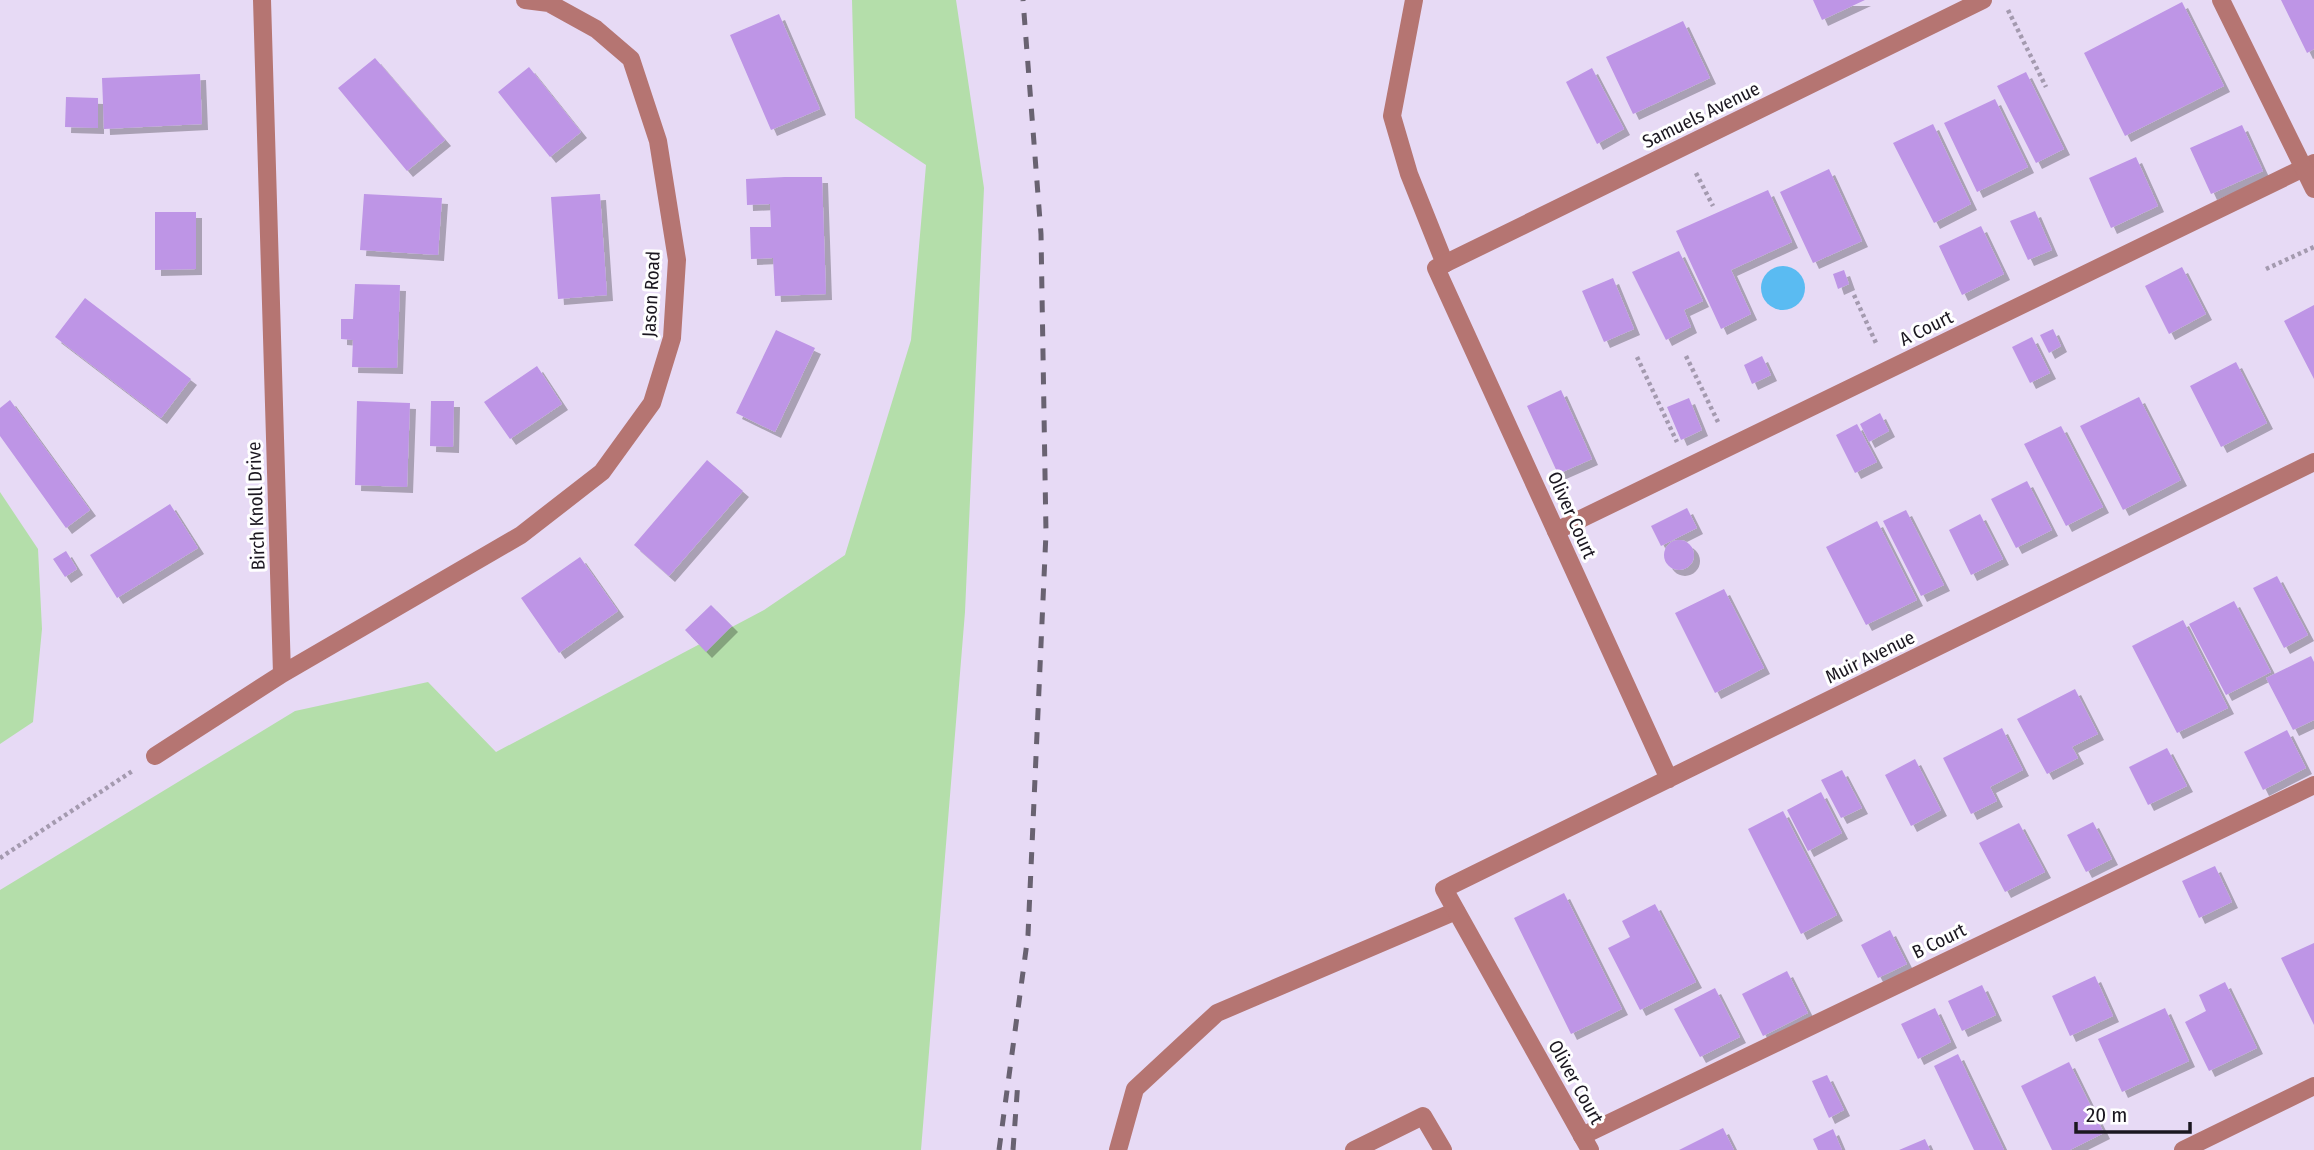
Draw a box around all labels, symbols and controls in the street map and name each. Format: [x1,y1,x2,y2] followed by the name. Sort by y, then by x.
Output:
[1639,77,1763,153] street label: Samuels Avenue
[637,250,665,338] street label: Jason Road
[1896,305,1957,351] street label: A Court
[242,441,270,571] street label: Birch Knoll Drive
[1543,468,1602,563] street label: Oliver Court
[1822,626,1918,688] street label: Muir Avenue
[1908,918,1970,964] street label: B Court
[1543,1036,1609,1129] street label: Oliver Court
[2076,1090,2190,1134] scale bar
[2086,1102,2127,1128] text: 20 m

